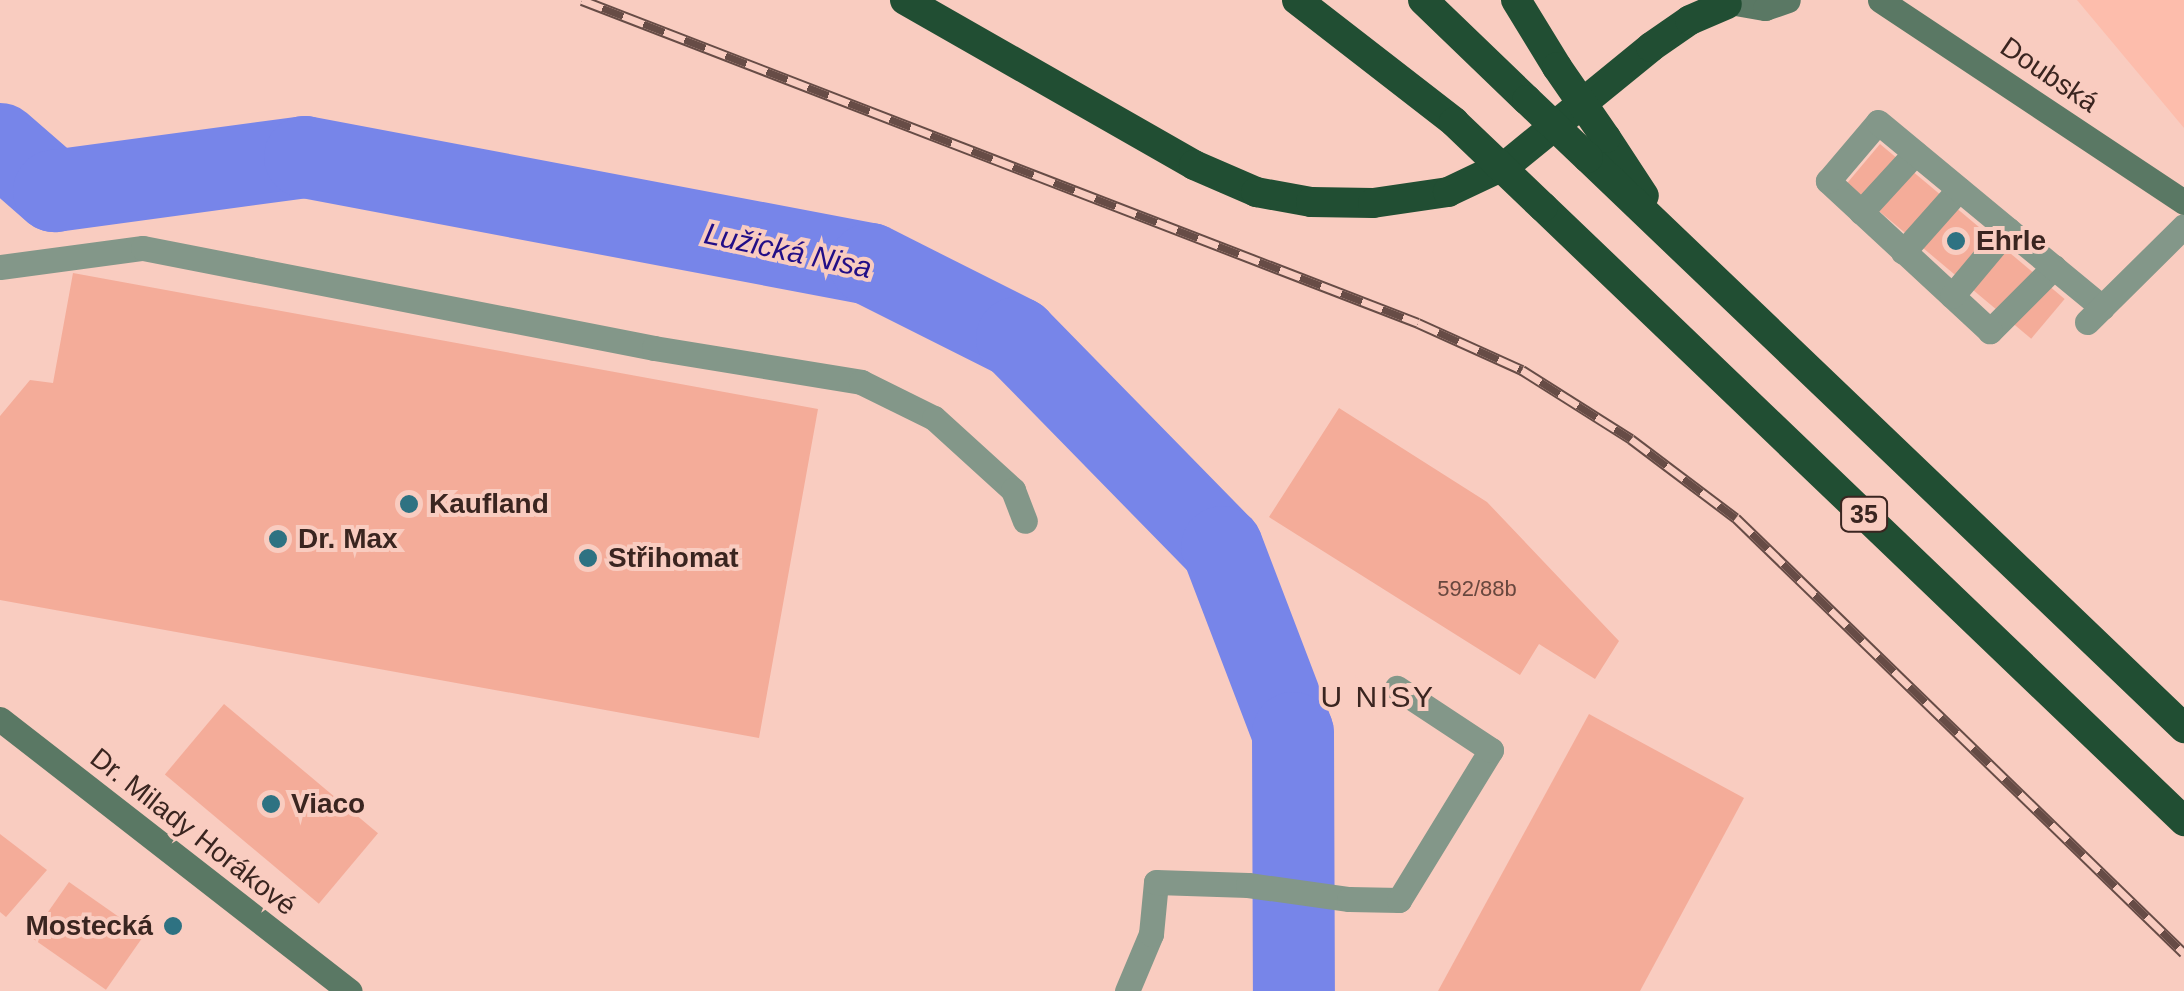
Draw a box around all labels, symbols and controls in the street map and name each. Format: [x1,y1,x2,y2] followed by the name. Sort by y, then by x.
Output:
[1994,30,2104,120] street label: Doubská
[701,216,875,286] water label: Lužická Nisa
[1976,224,2046,258] place label: Ehrle
[1945,230,1967,252] marker: Ehrle
[429,487,549,521] place label: Kaufland
[398,493,420,515] marker: Kaufland
[1839,494,1889,534] road number: 35
[298,522,398,556] place label: Dr. Max
[267,528,289,550] marker: Dr. Max
[608,541,739,575] place label: Střihomat
[577,547,599,569] marker: Střihomat
[1437,576,1517,602] house number: 592/88b
[1320,679,1436,715] district label: U NISY
[83,741,303,923] street label: Dr. Milady Horákové
[291,787,365,821] place label: Viaco
[260,793,282,815] marker: Viaco
[25,909,153,943] place label: Mostecká
[162,915,184,937] marker: Mostecká

